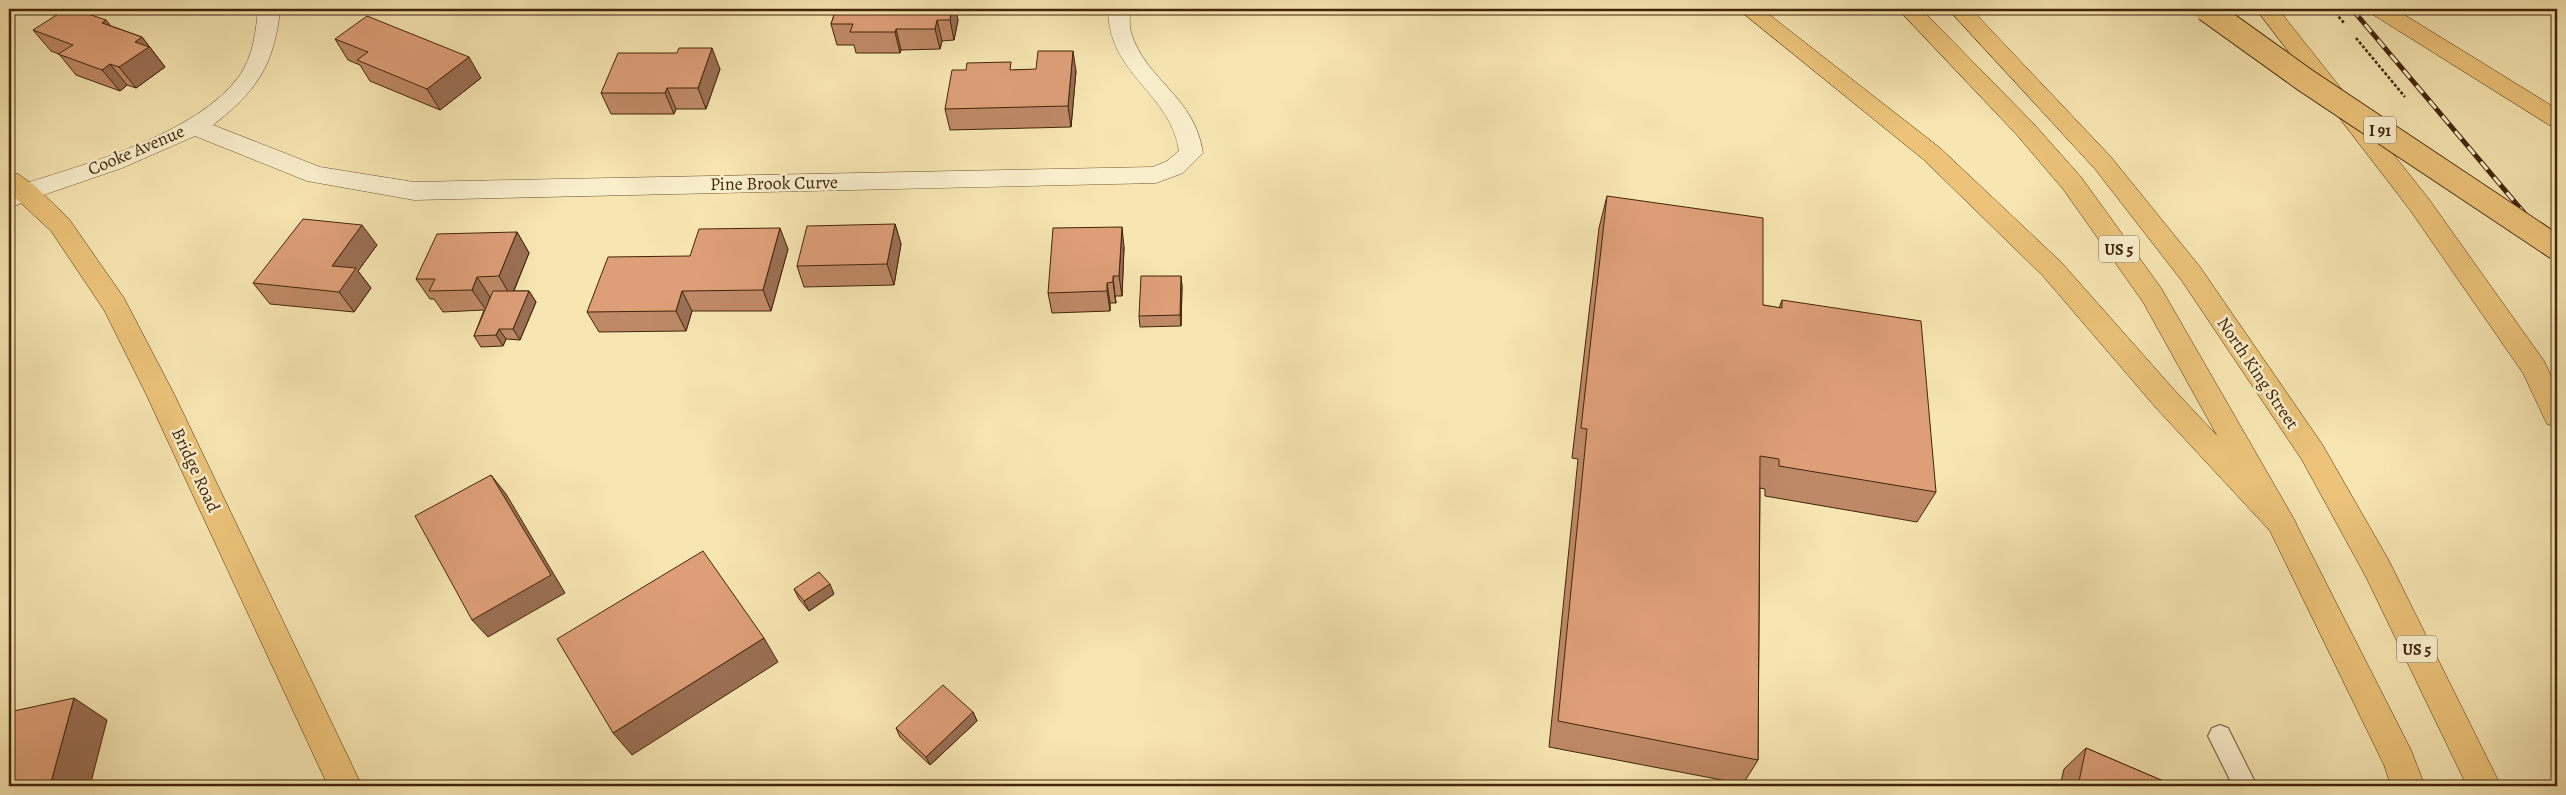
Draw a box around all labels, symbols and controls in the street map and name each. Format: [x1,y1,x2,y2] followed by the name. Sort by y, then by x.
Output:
[2364,116,2396,144] road number: I 91
[84,119,188,181] street label: Cooke Avenue
[710,170,838,196] street label: Pine Brook Curve
[2099,235,2139,262] road number: US 5
[2212,312,2305,434] street label: North King Street
[166,424,226,516] street label: Bridge Road
[2397,636,2437,662] road number: US 5

